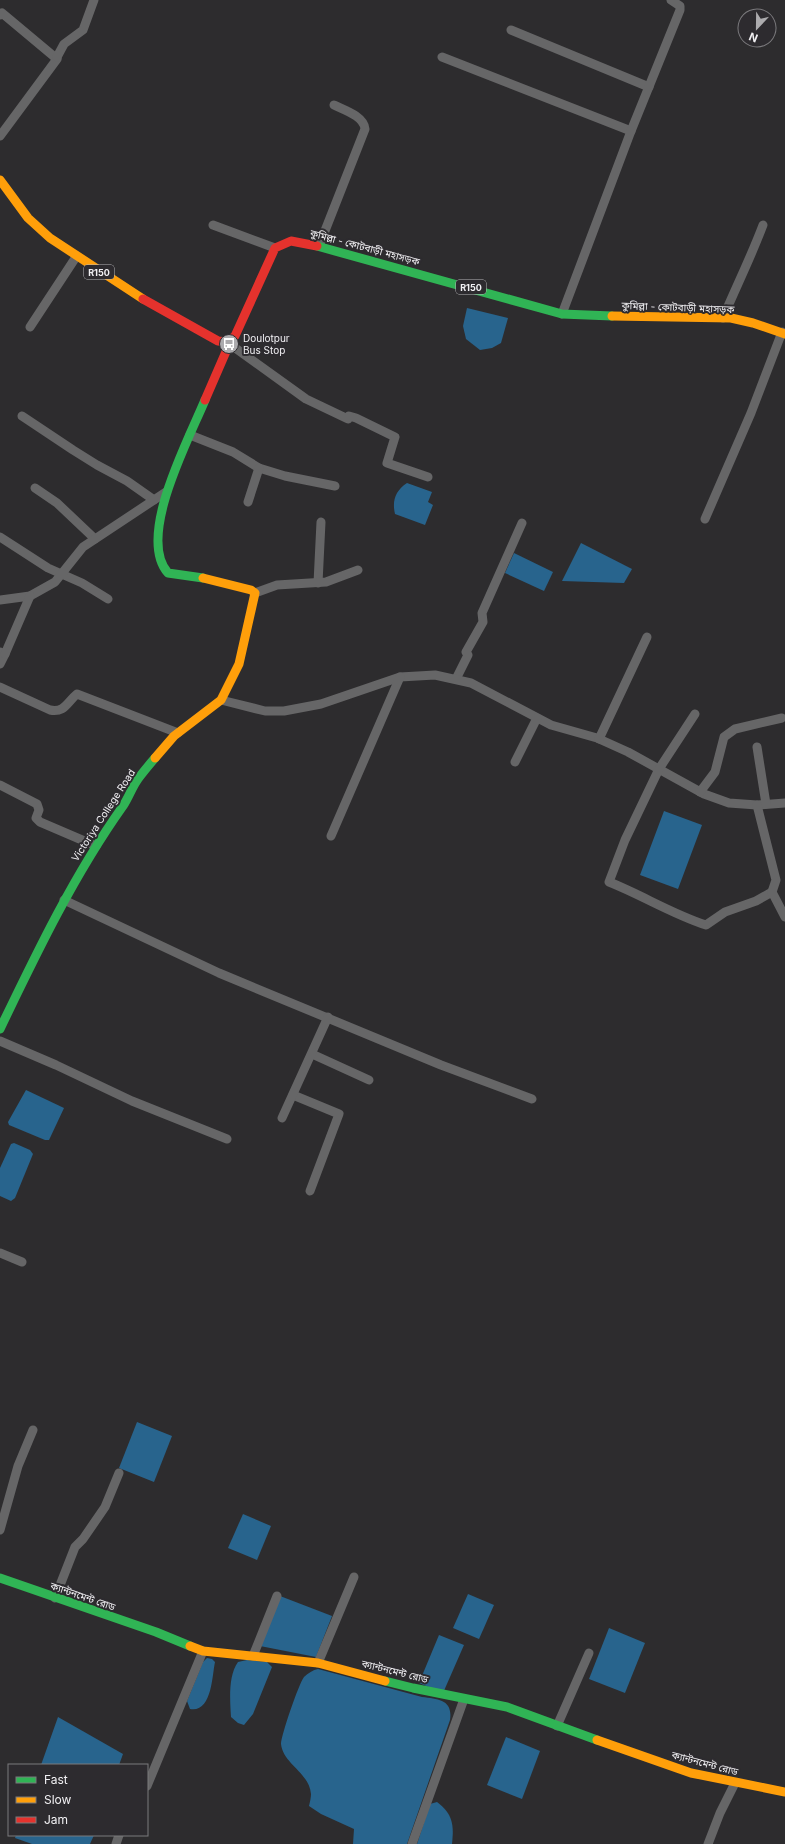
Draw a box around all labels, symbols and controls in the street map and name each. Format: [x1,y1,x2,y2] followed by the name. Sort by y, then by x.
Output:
[737,8,777,48] north arrow
[747,29,760,45] text: N
[308,226,422,269] street label: কুমিল্লা - কোটবাড়ী মহাসড়ক
[84,265,114,279] road number: R150
[456,280,486,294] road number: R150
[620,299,736,316] street label: কুমিল্লা - কোটবাড়ী মহাসড়ক
[243,332,290,356] place label: Doulotpur Bus Stop
[218,333,240,355] bus stop icon: Doulotpur Bus Stop
[69,767,137,863] street label: Victoriya College Road
[48,1579,118,1613] street label: ক্যান্টনমেন্ট রোড
[360,1657,430,1685] street label: ক্যান্টনমেন্ট রোড
[670,1748,740,1778] street label: ক্যান্টনমেন্ট রোড
[8,1764,148,1836] legend
[44,1772,68,1787] text: Fast
[44,1792,72,1807] text: Slow
[44,1812,68,1827] text: Jam

